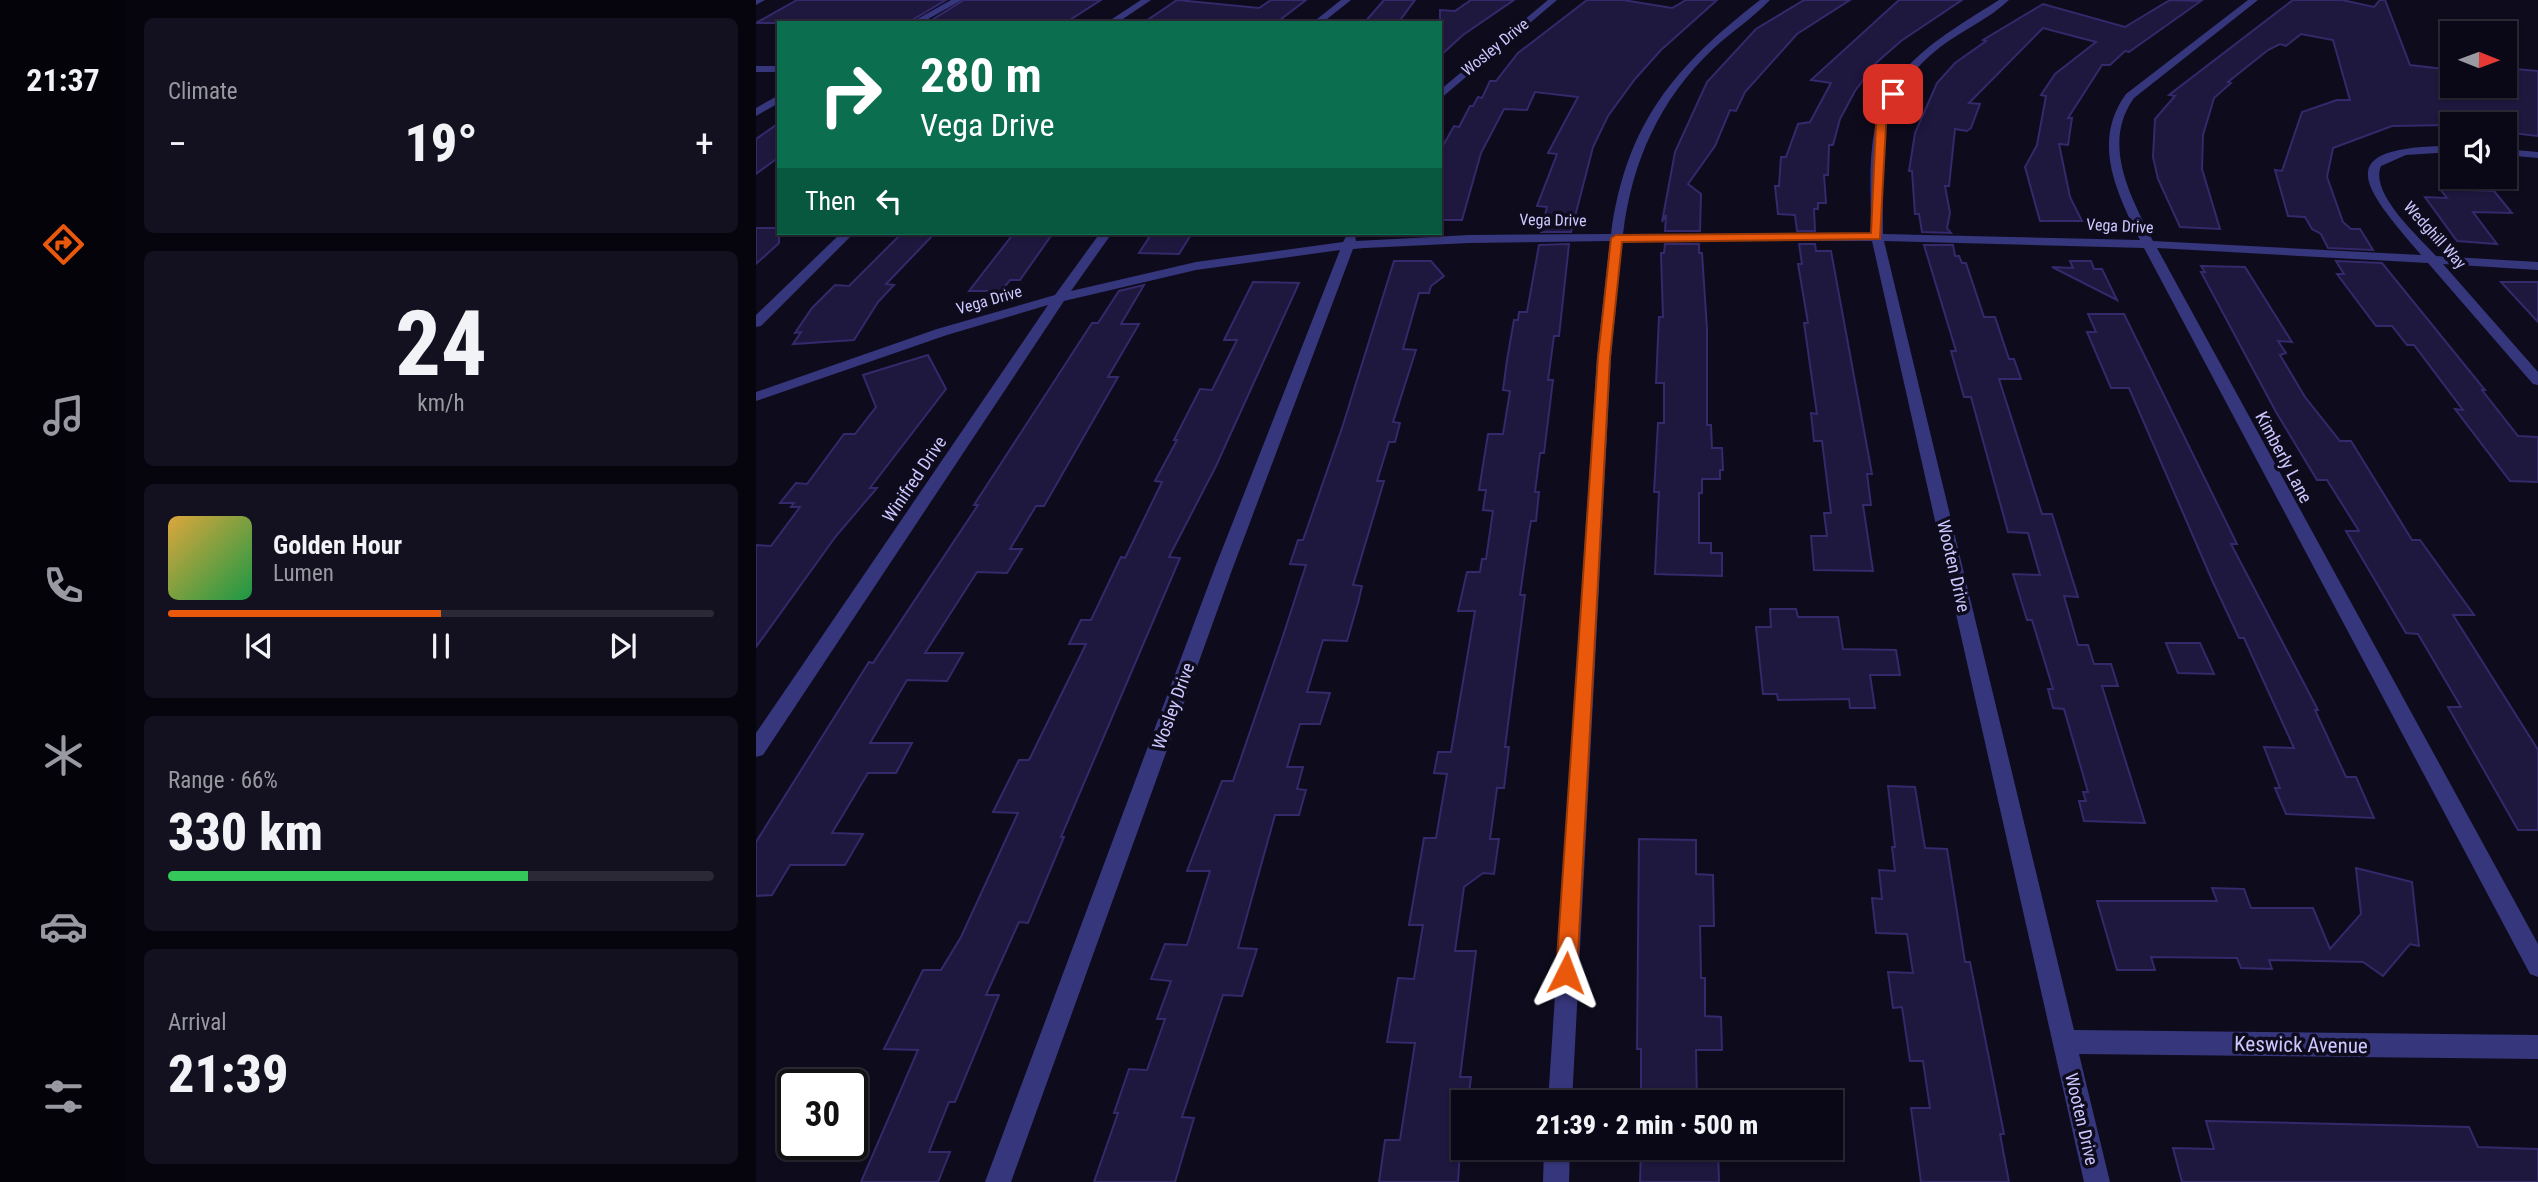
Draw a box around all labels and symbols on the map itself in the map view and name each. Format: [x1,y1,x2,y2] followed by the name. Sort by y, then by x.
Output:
[1458,14,1532,80] street label: Wosley Drive
[2440,21,2516,98] north arrow
[1863,64,1923,124] pin
[2400,197,2470,273] street label: Wedghill Way
[1519,210,1587,230] street label: Vega Drive
[2086,215,2154,237] street label: Vega Drive
[954,282,1024,318] street label: Vega Drive
[2251,408,2317,506] street label: Kimberly Lane
[878,432,950,526] street label: Winifred Drive
[1933,518,1975,614] street label: Wooten Drive
[1148,660,1198,752] street label: Wosley Drive
[1529,936,1603,1010] position arrow
[2234,1032,2368,1058] street label: Keswick Avenue
[777,1069,868,1160] speed limit sign: 30
[2061,1071,2103,1167] street label: Wooten Drive

